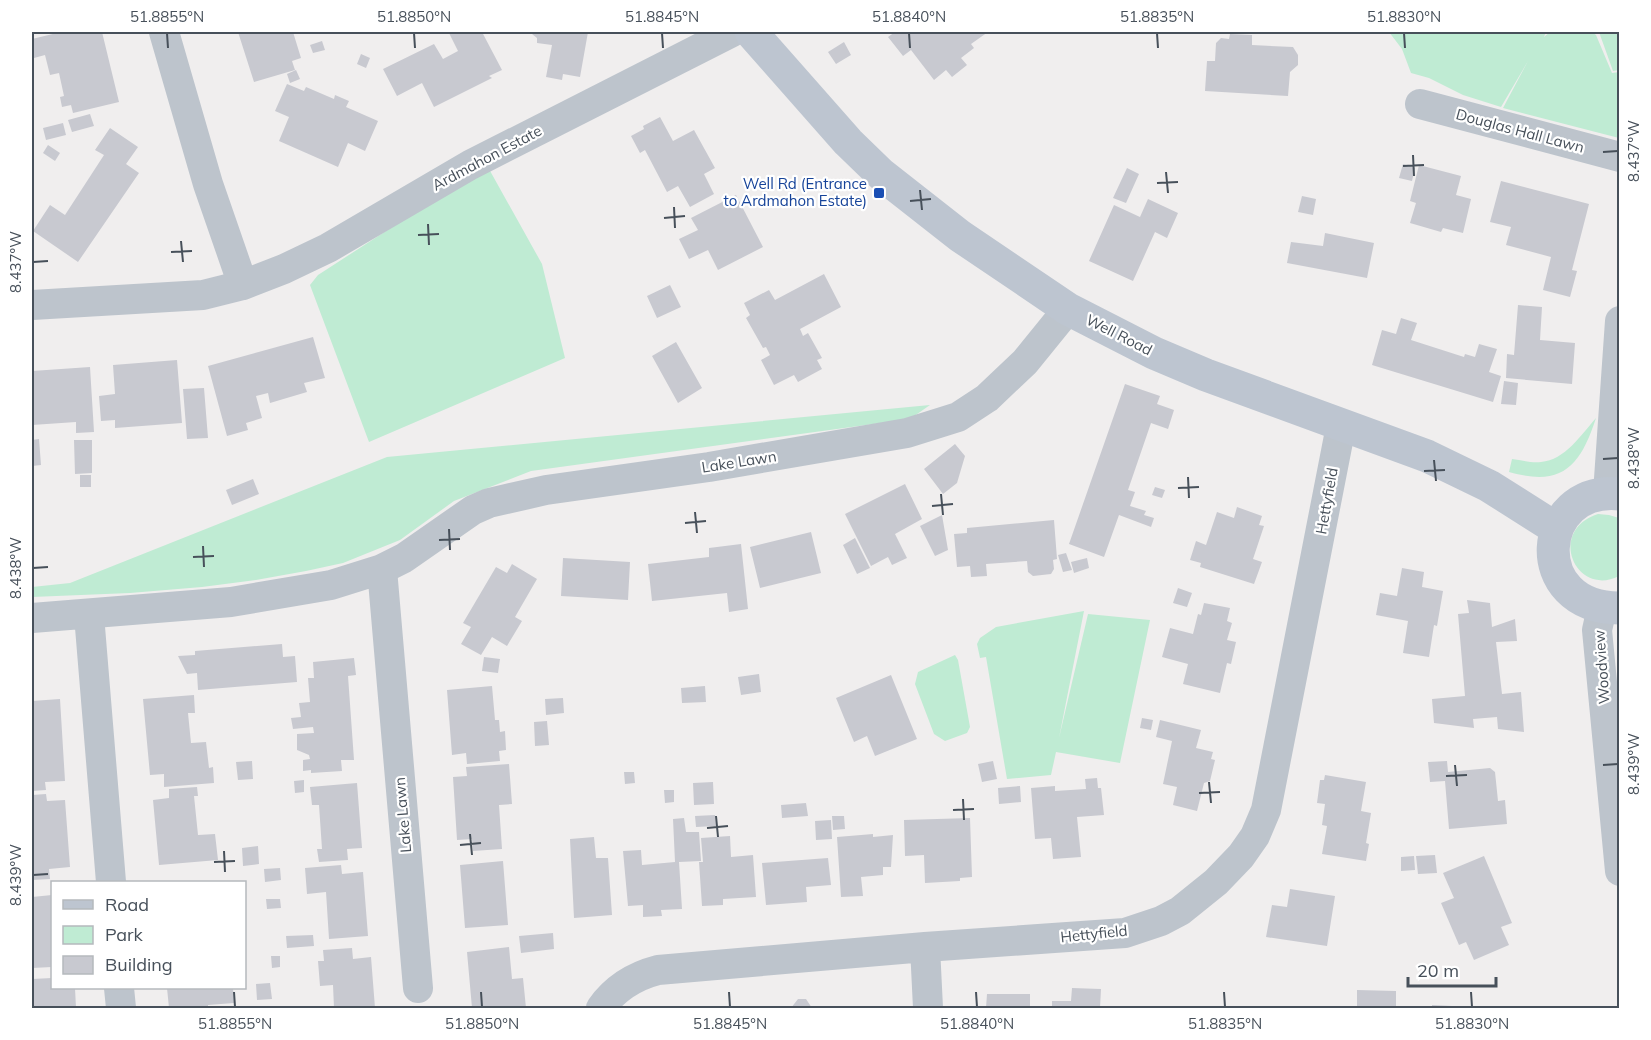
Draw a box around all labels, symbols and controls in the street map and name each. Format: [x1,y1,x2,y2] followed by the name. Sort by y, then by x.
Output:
[130,7,204,26] text: 51.8855°N
[377,7,451,26] text: 51.8850°N
[625,7,699,26] text: 51.8845°N
[872,7,946,26] text: 51.8840°N
[1120,7,1194,26] text: 51.8835°N
[1367,7,1441,26] text: 51.8830°N
[1454,104,1586,157] street label: Douglas Hall Lawn
[1624,120,1643,182] text: 8.437°W
[429,121,545,194] street label: Ardmahon Estate
[723,174,867,210] place label: Well Rd (Entrance to Ardmahon Estate)
[872,186,886,200] marker: Well Rd (Entrance to Ardmahon Estate)
[6,231,25,293] text: 8.437°W
[1083,310,1156,359] street label: Well Road
[1624,427,1643,489] text: 8.438°W
[700,446,778,477] street label: Lake Lawn
[1311,466,1342,536] street label: Hettyfield
[6,537,25,599] text: 8.438°W
[1589,629,1614,705] street label: Woodview
[1624,733,1643,795] text: 8.439°W
[390,777,415,854] street label: Lake Lawn
[6,844,25,906] text: 8.439°W
[51,881,246,989] legend
[105,893,149,916] text: Road
[1059,921,1128,946] street label: Hettyfield
[105,923,144,946] text: Park
[1408,950,1496,988] scale bar
[105,953,173,976] text: Building
[1417,959,1459,982] text: 20 m
[198,1014,272,1033] text: 51.8855°N
[445,1014,519,1033] text: 51.8850°N
[693,1014,767,1033] text: 51.8845°N
[940,1014,1014,1033] text: 51.8840°N
[1188,1014,1262,1033] text: 51.8835°N
[1435,1014,1509,1033] text: 51.8830°N

